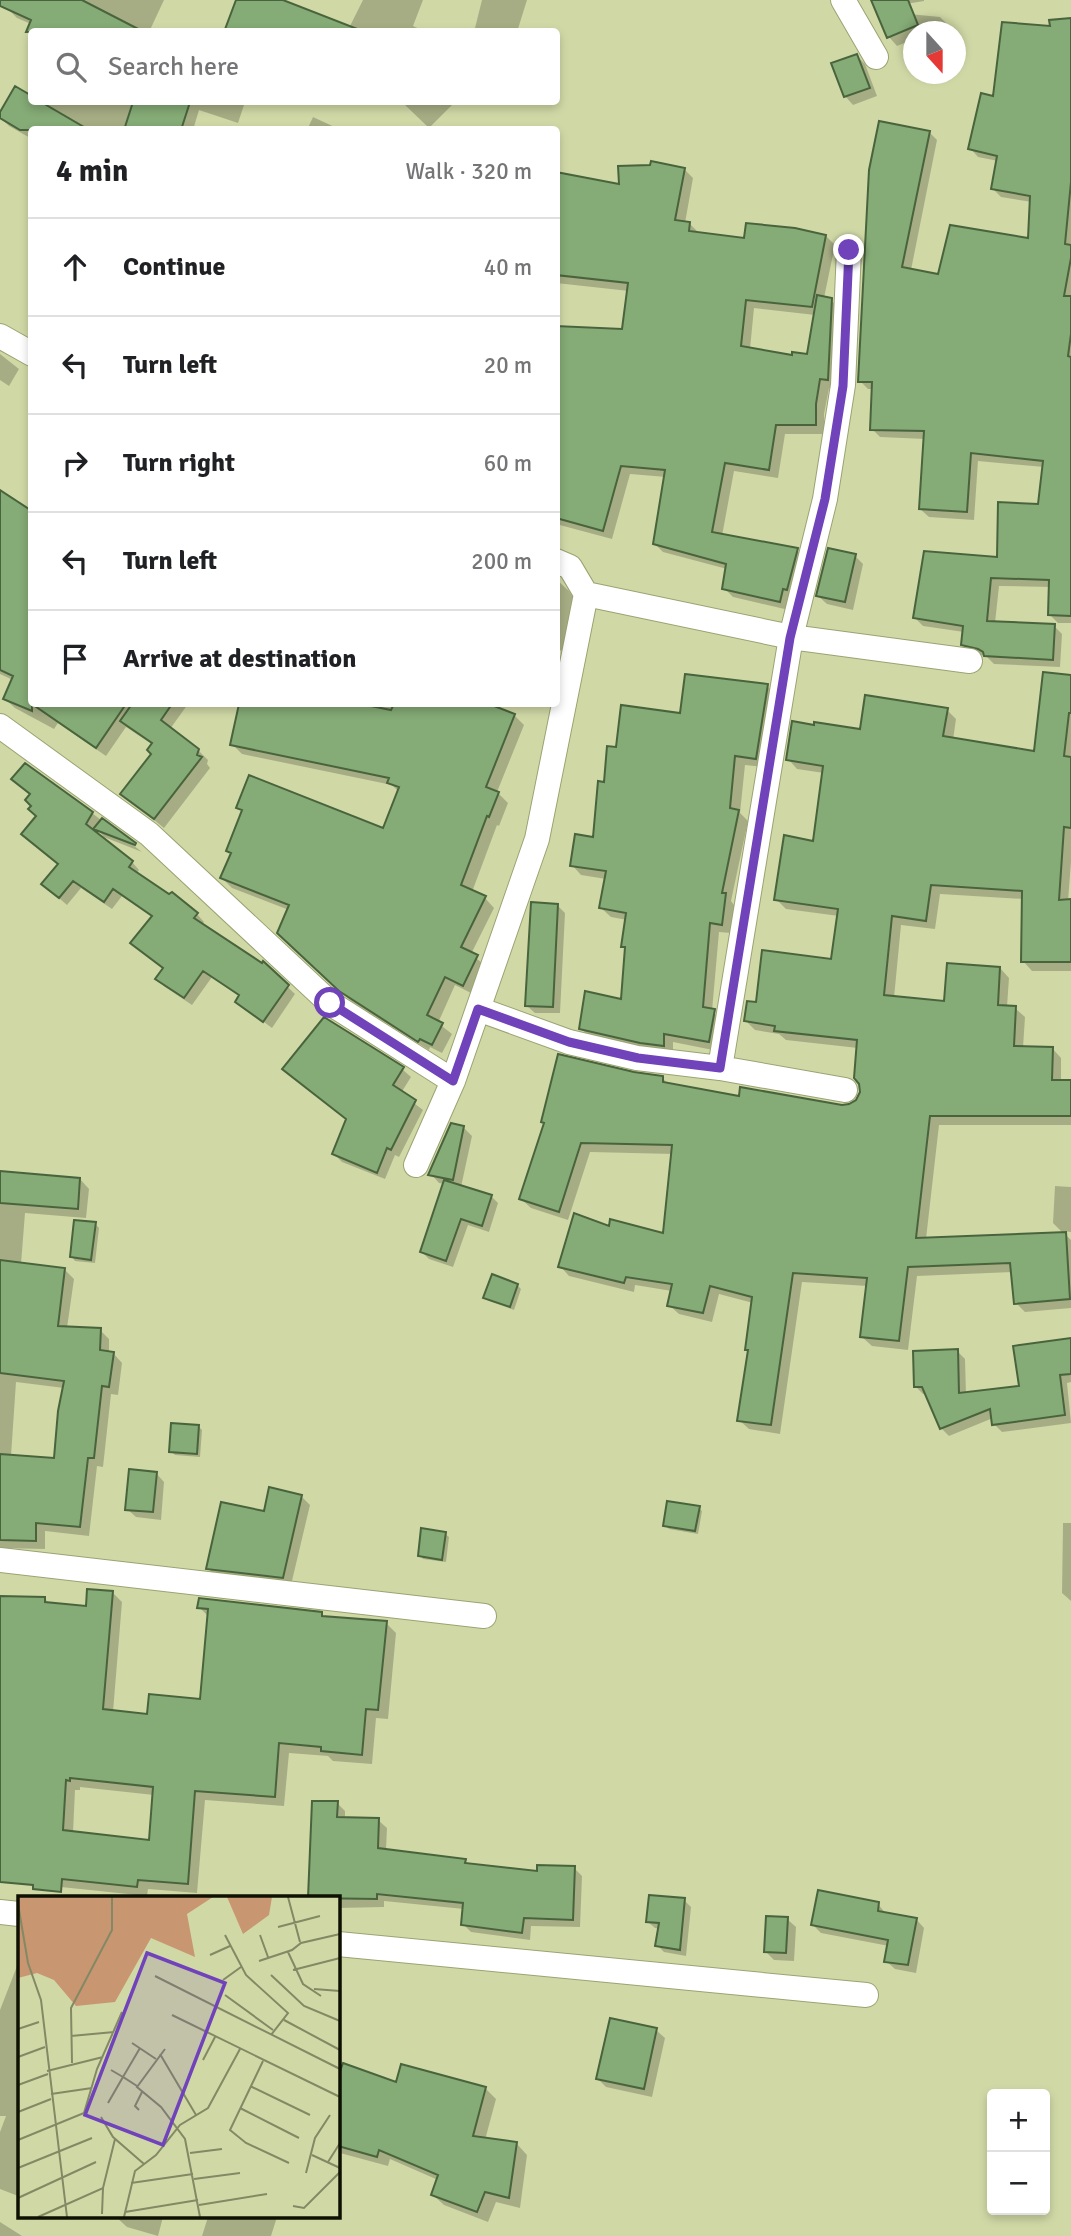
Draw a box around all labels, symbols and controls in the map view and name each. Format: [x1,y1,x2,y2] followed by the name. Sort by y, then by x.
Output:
[903,21,966,84] north arrow
[28,28,560,105] search box
[52,48,90,86] icon: search
[108,51,239,83] text: Search here
[56,153,128,190] text: 4 min
[406,157,532,186] text: Walk · 320 m
[833,234,864,265] route end
[56,248,94,286] icon: ahead
[123,251,225,283] text: Continue
[484,253,532,282] text: 40 m
[56,346,94,384] icon: left
[123,349,217,381] text: Turn left
[484,351,532,380] text: 20 m
[56,444,94,482] icon: right
[123,447,235,479] text: Turn right
[484,449,532,478] text: 60 m
[56,542,94,580] icon: left
[123,545,217,577] text: Turn left
[471,547,532,576] text: 200 m
[56,640,94,678] icon: arrive
[123,643,356,675] text: Arrive at destination
[314,987,345,1018] route start
[18,1896,340,2218] inset map
[987,2089,1050,2215] map controls
[987,2089,1050,2152] button: +
[987,2152,1050,2215] button: −

